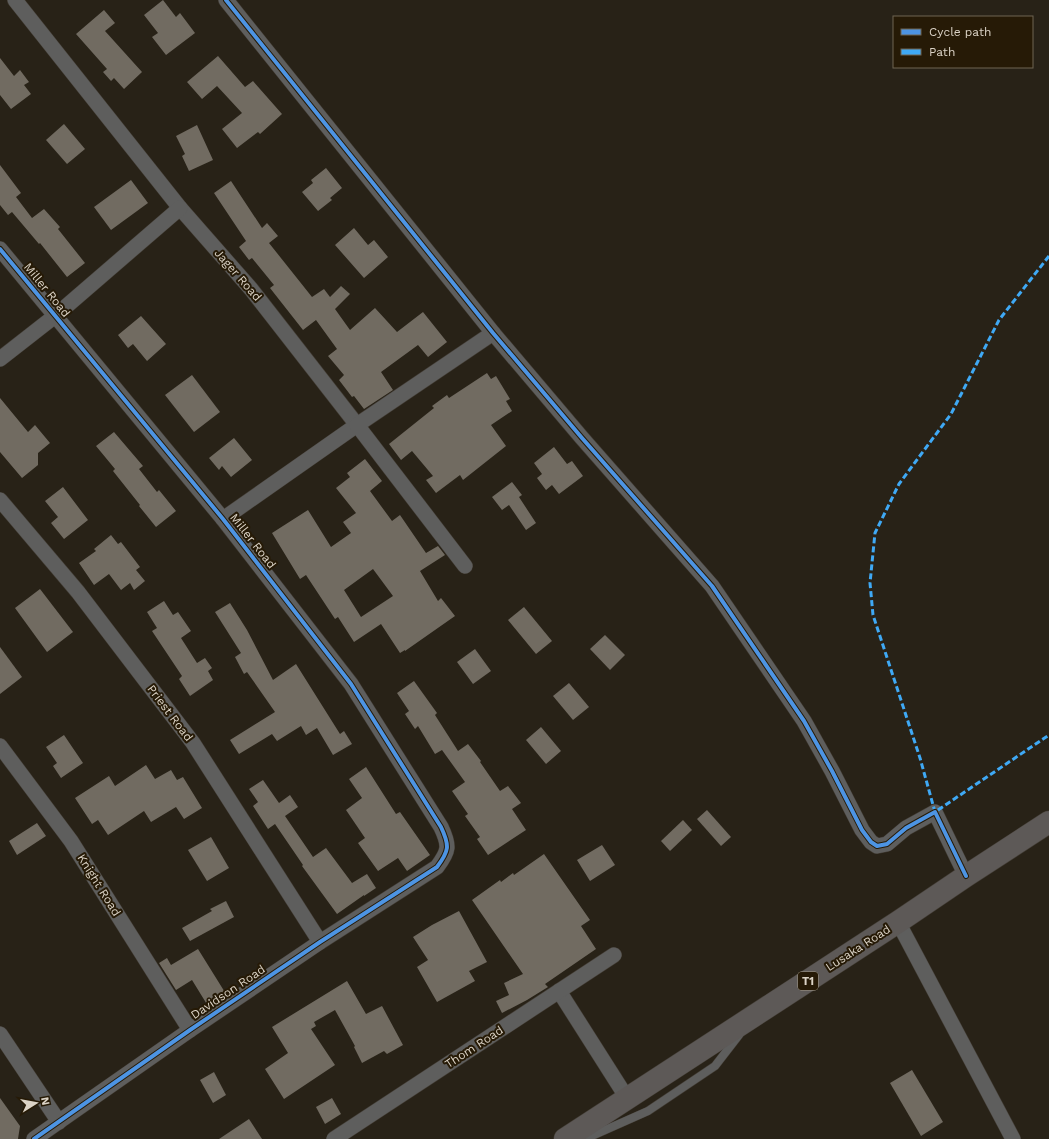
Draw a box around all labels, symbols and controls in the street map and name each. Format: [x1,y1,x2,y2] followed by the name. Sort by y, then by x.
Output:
[893,16,1033,68] legend
[929,25,991,39] text: Cycle path
[929,45,955,59] text: Path
[211,246,265,304] street label: Jager Road
[21,260,73,320] street label: Miller Road
[227,511,279,571] street label: Miller Road
[144,682,196,744] street label: Priest Road
[74,851,124,919] street label: Knight Road
[823,922,893,974] street label: Lusaka Road
[188,962,268,1022] street label: Davidson Road
[798,972,818,990] road number: T1
[442,1023,506,1071] street label: Thom Road
[16,1083,56,1123] north arrow
[38,1096,52,1106] text: N

